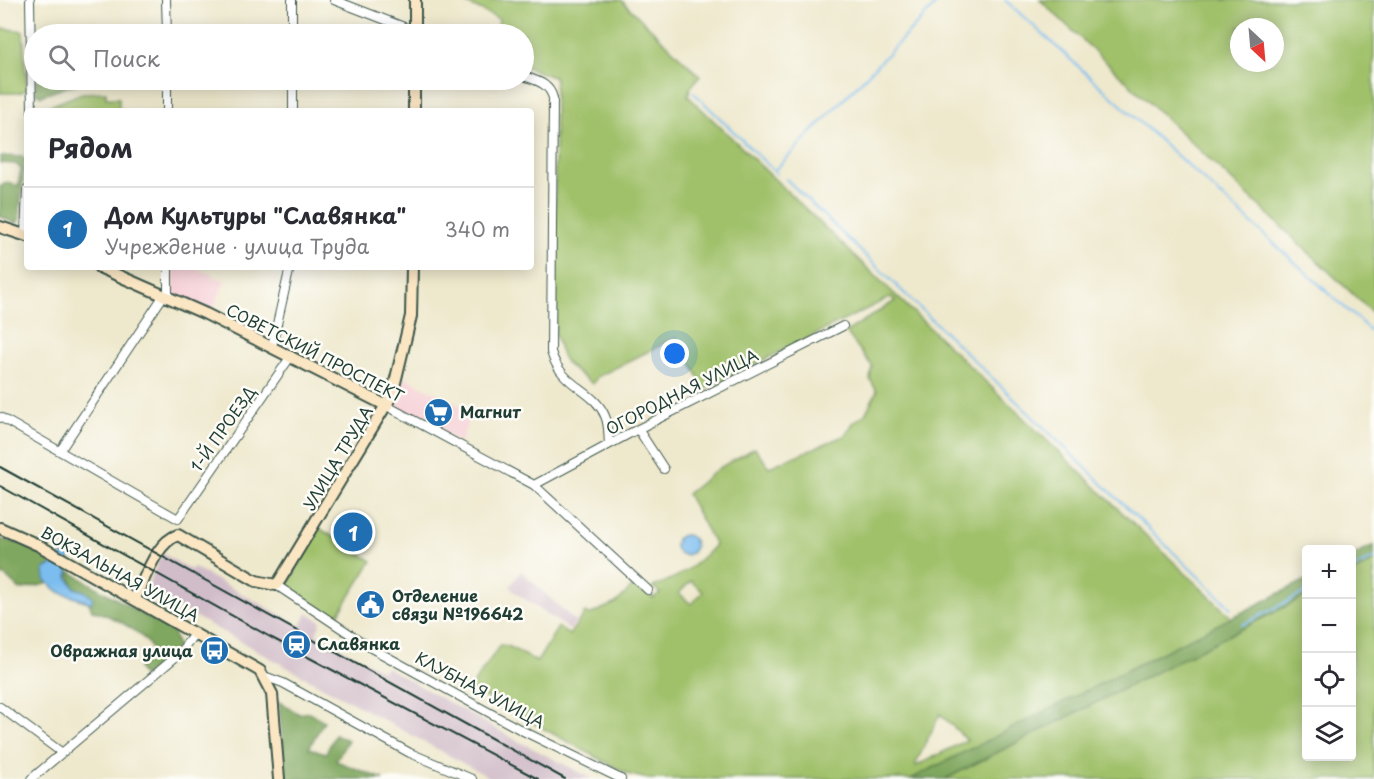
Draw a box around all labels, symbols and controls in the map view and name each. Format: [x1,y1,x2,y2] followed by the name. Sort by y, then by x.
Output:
[1230,18,1284,72] north arrow
[24,24,534,90] search box
[45,41,78,74] icon: search
[93,41,160,74] text: Поиск
[48,128,133,167] text: Рядом
[105,198,406,231] text: Дом Культуры "Славянка"
[63,214,72,244] text: 1
[445,214,510,244] text: 340 m
[105,231,369,261] text: Учреждение · улица Труда
[222,297,409,408] street label: СОВЕТСКИЙ ПРОСПЕКТ
[660,339,689,368] your location
[601,342,762,440] street label: ОГОРОДНАЯ УЛИЦА
[184,381,261,476] street label: 1-Й ПРОЕЗД
[423,396,455,428] supermarket icon: Магнит
[460,399,522,423] place label: Магнит
[296,401,378,514] street label: УЛИЦА ТРУДА
[334,510,372,554] pin: 1
[37,520,204,627] street label: ВОКЗАЛЬНАЯ УЛИЦА
[1302,545,1356,761] map controls
[1302,545,1356,599] button: +
[392,583,523,625] place label: Отделение связи №196642
[355,589,387,621] public building icon: Отделение связи №196642
[1302,599,1356,653] button: −
[280,628,312,660] station icon: Славянка
[317,631,400,655] place label: Славянка
[198,635,230,667] bus stop icon: Овражная улица
[50,638,193,662] place label: Овражная улица
[411,645,549,733] street label: КЛУБНАЯ УЛИЦА
[1302,653,1356,707] button: locate
[1302,707,1356,761] button: layers

